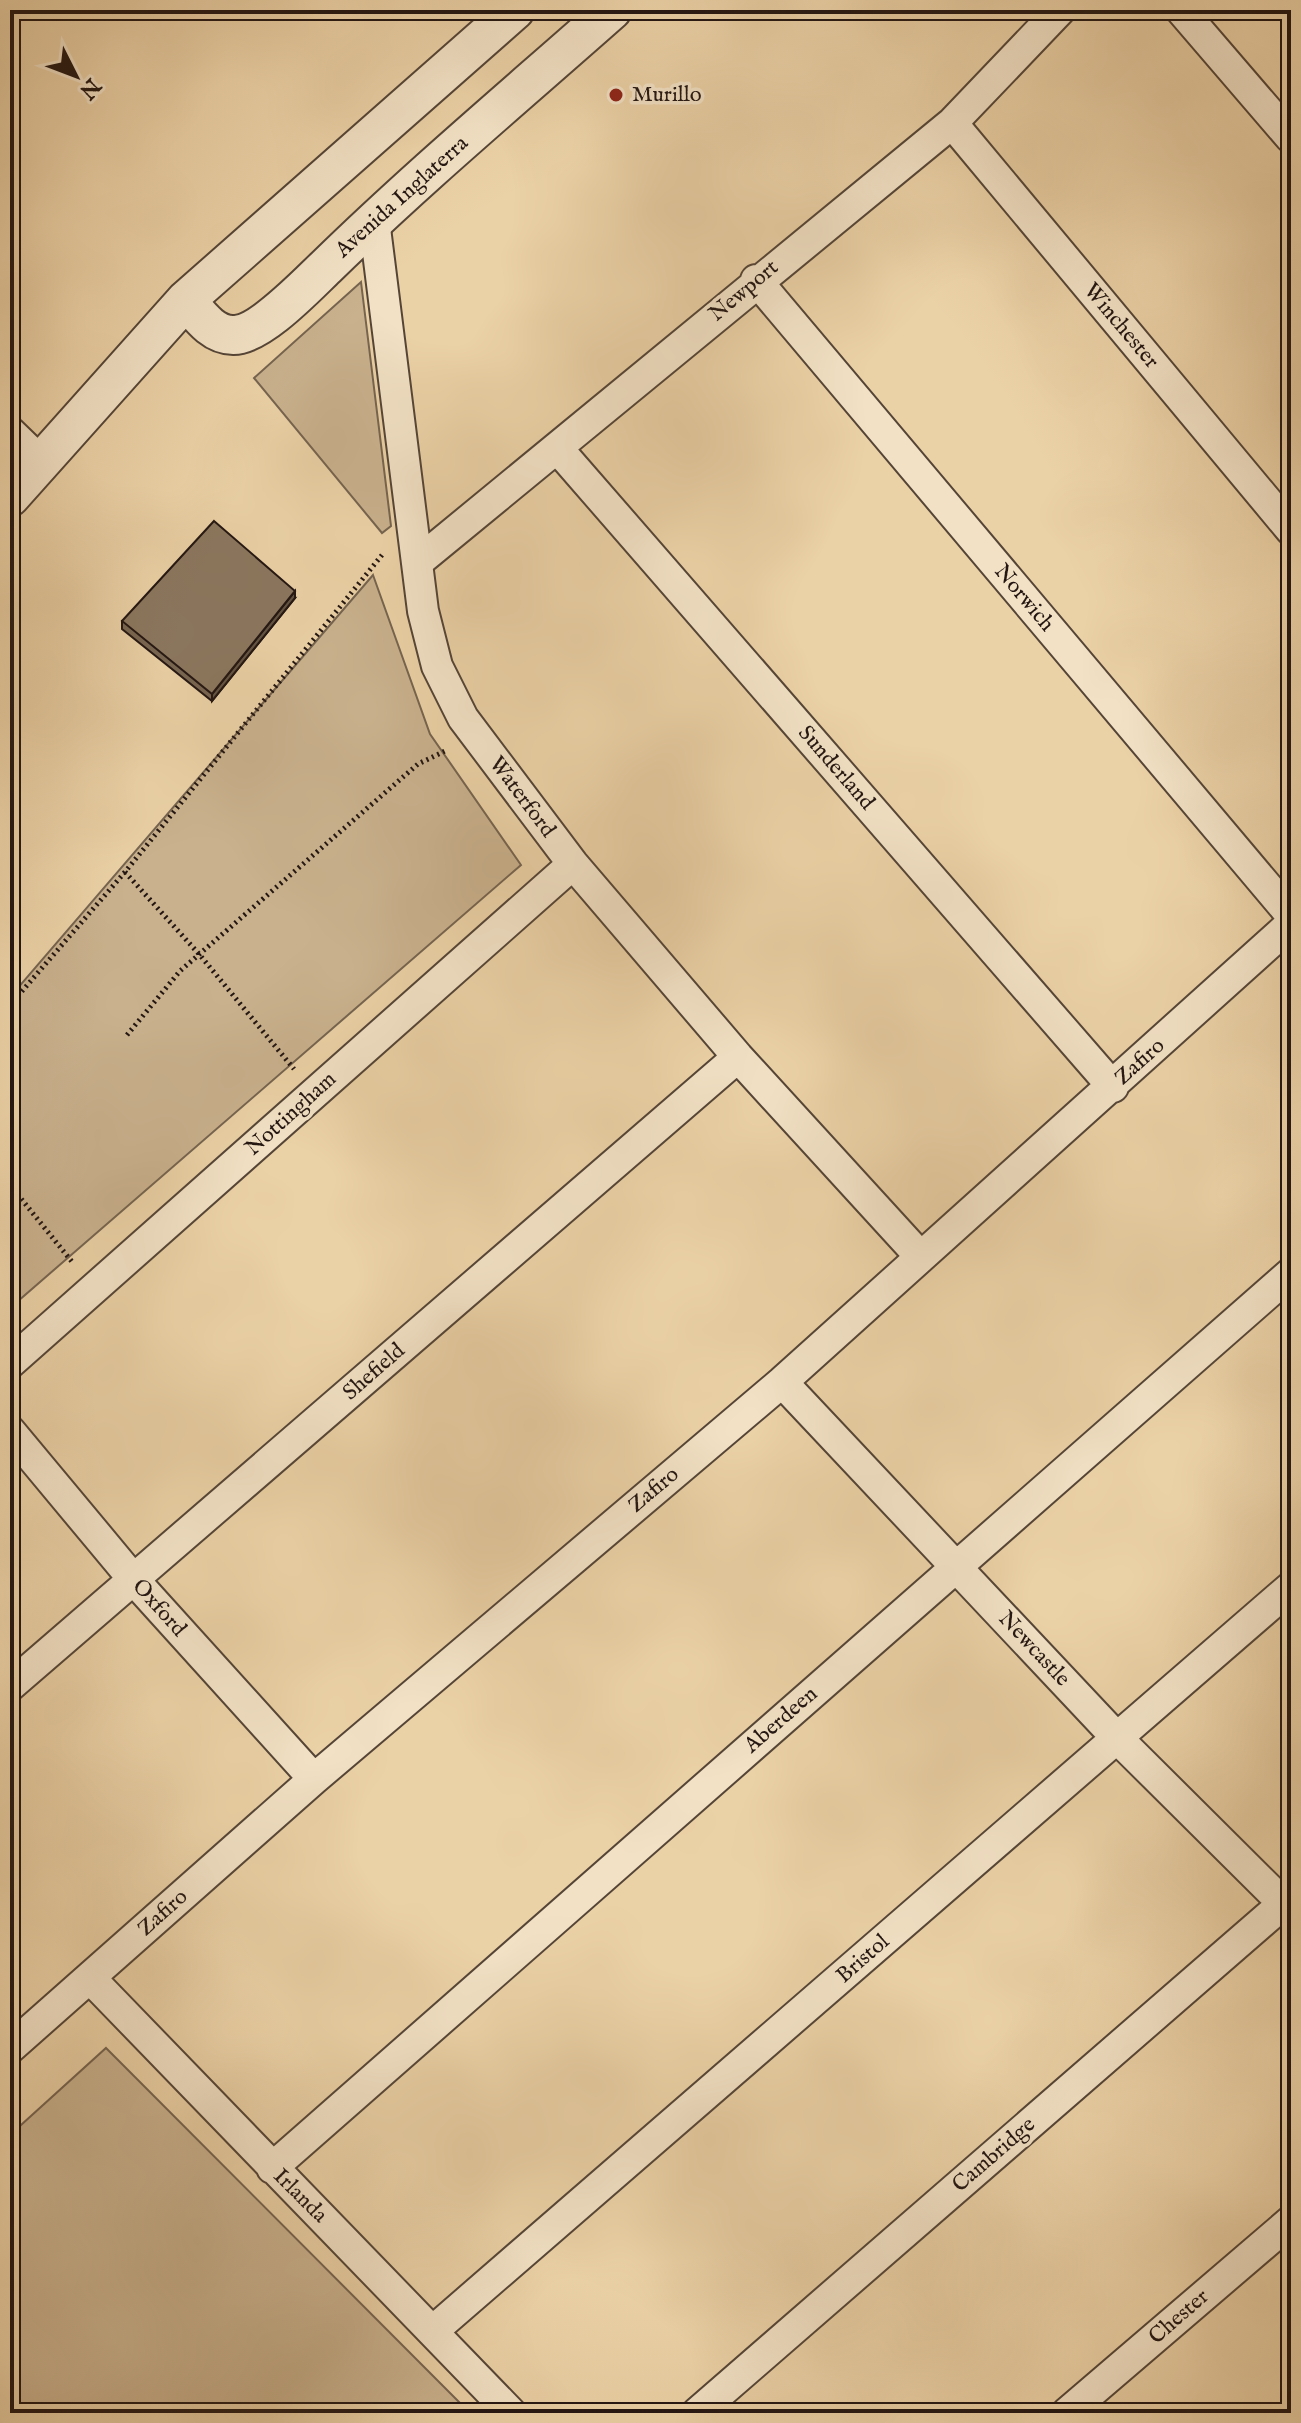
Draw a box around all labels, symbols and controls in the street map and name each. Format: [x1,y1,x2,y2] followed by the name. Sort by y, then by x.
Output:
[36,36,116,116] north arrow
[73,71,107,104] text: N
[632,81,702,109] place label: Murillo
[607,86,625,104] marker: Murillo
[329,130,475,265] street label: Avenida Inglaterra
[703,254,785,328] street label: Newport
[1077,277,1165,375] street label: Winchester
[988,558,1061,638] street label: Norwich
[792,720,881,816] street label: Sunderland
[482,751,562,843] street label: Waterford
[1109,1032,1171,1092] street label: Zafiro
[240,1066,342,1162] street label: Nottingham
[337,1337,411,1407] street label: Shefield
[623,1461,685,1519] street label: Zafiro
[126,1573,192,1643] street label: Oxford
[992,1605,1076,1693] street label: Newcastle
[738,1680,824,1760] street label: Aberdeen
[132,1883,194,1943] street label: Zafiro
[831,1928,895,1990] street label: Bristol
[947,2111,1041,2199] street label: Cambridge
[267,2163,334,2230] street label: Irlanda
[1143,2283,1215,2351] street label: Chester

